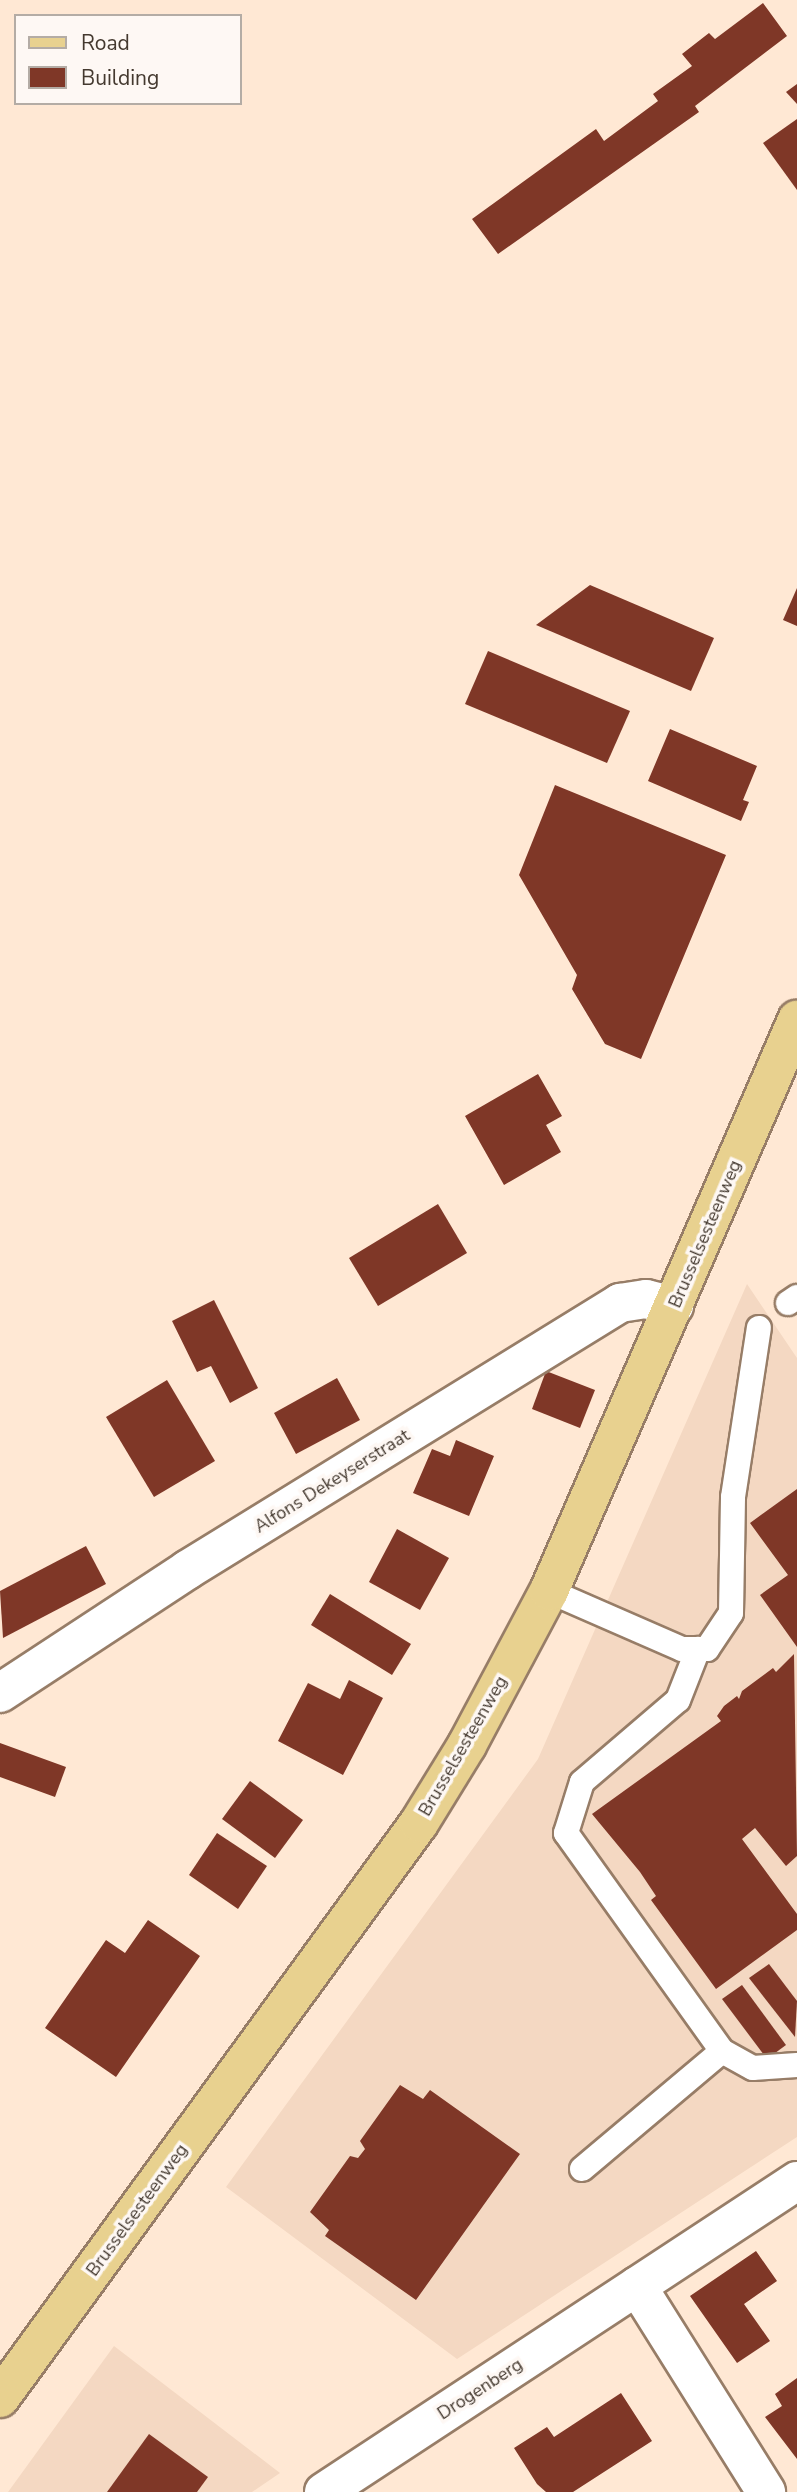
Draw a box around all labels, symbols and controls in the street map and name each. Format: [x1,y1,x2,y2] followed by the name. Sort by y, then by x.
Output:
[14,14,242,105] legend
[81,29,130,57] text: Road
[81,64,159,92] text: Building
[664,1157,746,1311] street label: Brusselsesteenweg
[250,1424,414,1538] street label: Alfons Dekeyserstraat
[414,1672,512,1820] street label: Brusselsesteenweg
[82,2140,192,2280] street label: Brusselsesteenweg
[433,2354,527,2424] street label: Drogenberg

